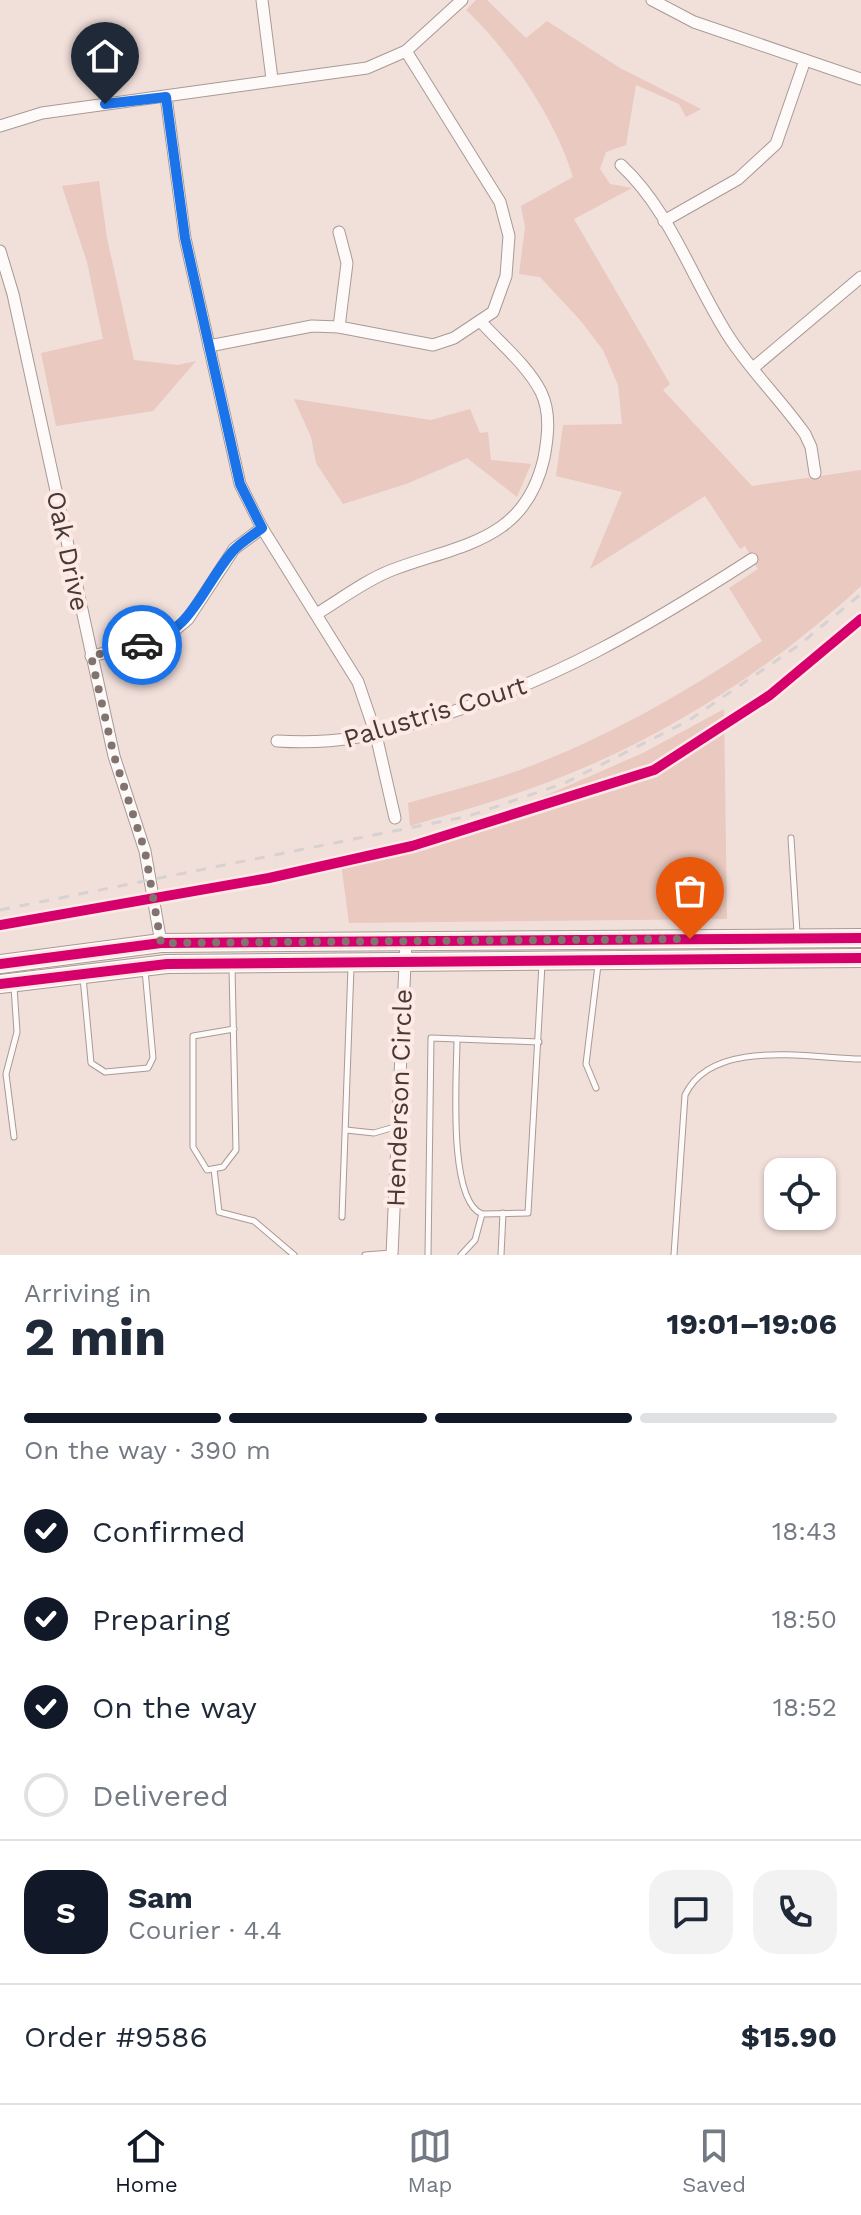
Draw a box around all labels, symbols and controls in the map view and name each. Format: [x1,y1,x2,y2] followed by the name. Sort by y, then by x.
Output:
[71,22,139,104] pin
[83,34,127,78] icon: home
[41,488,95,614] street label: Oak Drive
[102,605,182,685] courier
[120,623,164,667] icon: car
[340,670,530,754] street label: Palustris Court
[656,857,724,939] pin
[668,869,712,913] icon: bag
[380,989,418,1207] street label: Henderson Circle
[764,1158,836,1230] map controls
[764,1158,836,1230] button: locate
[24,1278,152,1308] text: Arriving in
[666,1306,837,1341] text: 19:01–19:06
[24,1307,166,1368] text: 2 min
[24,1435,271,1465] text: On the way · 390 m
[24,1509,68,1553] icon: check
[92,1514,246,1549] text: Confirmed
[772,1516,837,1546] text: 18:43
[24,1597,68,1641] icon: check
[92,1602,230,1637] text: Preparing
[772,1604,837,1634] text: 18:50
[24,1685,68,1729] icon: check
[92,1690,257,1725] text: On the way
[773,1692,837,1722] text: 18:52
[92,1778,229,1813] text: Delivered
[649,1870,733,1954] button: chat
[753,1870,837,1954] button: phone
[128,1880,193,1915] text: Sam
[56,1895,76,1930] text: S
[128,1915,282,1945] text: Courier · 4.4
[24,2019,208,2054] text: Order #9586
[741,2019,837,2054] text: $15.90
[115,2124,178,2197] tab: Home
[408,2124,452,2197] tab: Map
[682,2124,746,2197] tab: Saved

